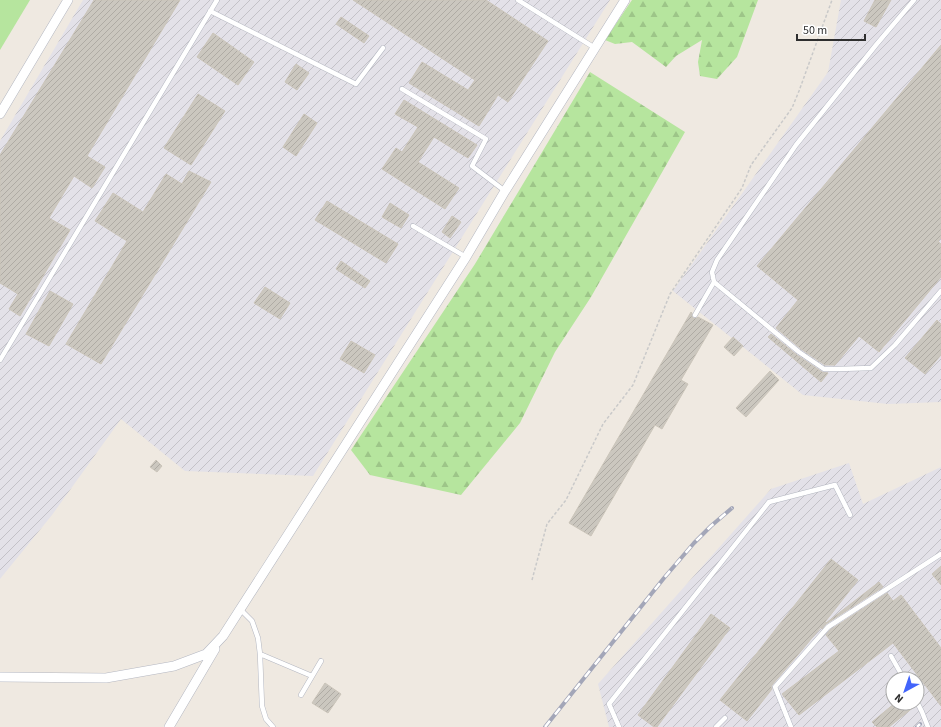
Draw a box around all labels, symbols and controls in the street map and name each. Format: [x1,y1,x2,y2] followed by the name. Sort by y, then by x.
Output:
[797,16,865,42] scale bar
[803,22,827,39] text: 50 m
[885,671,925,711] north arrow
[891,690,907,706] text: N

